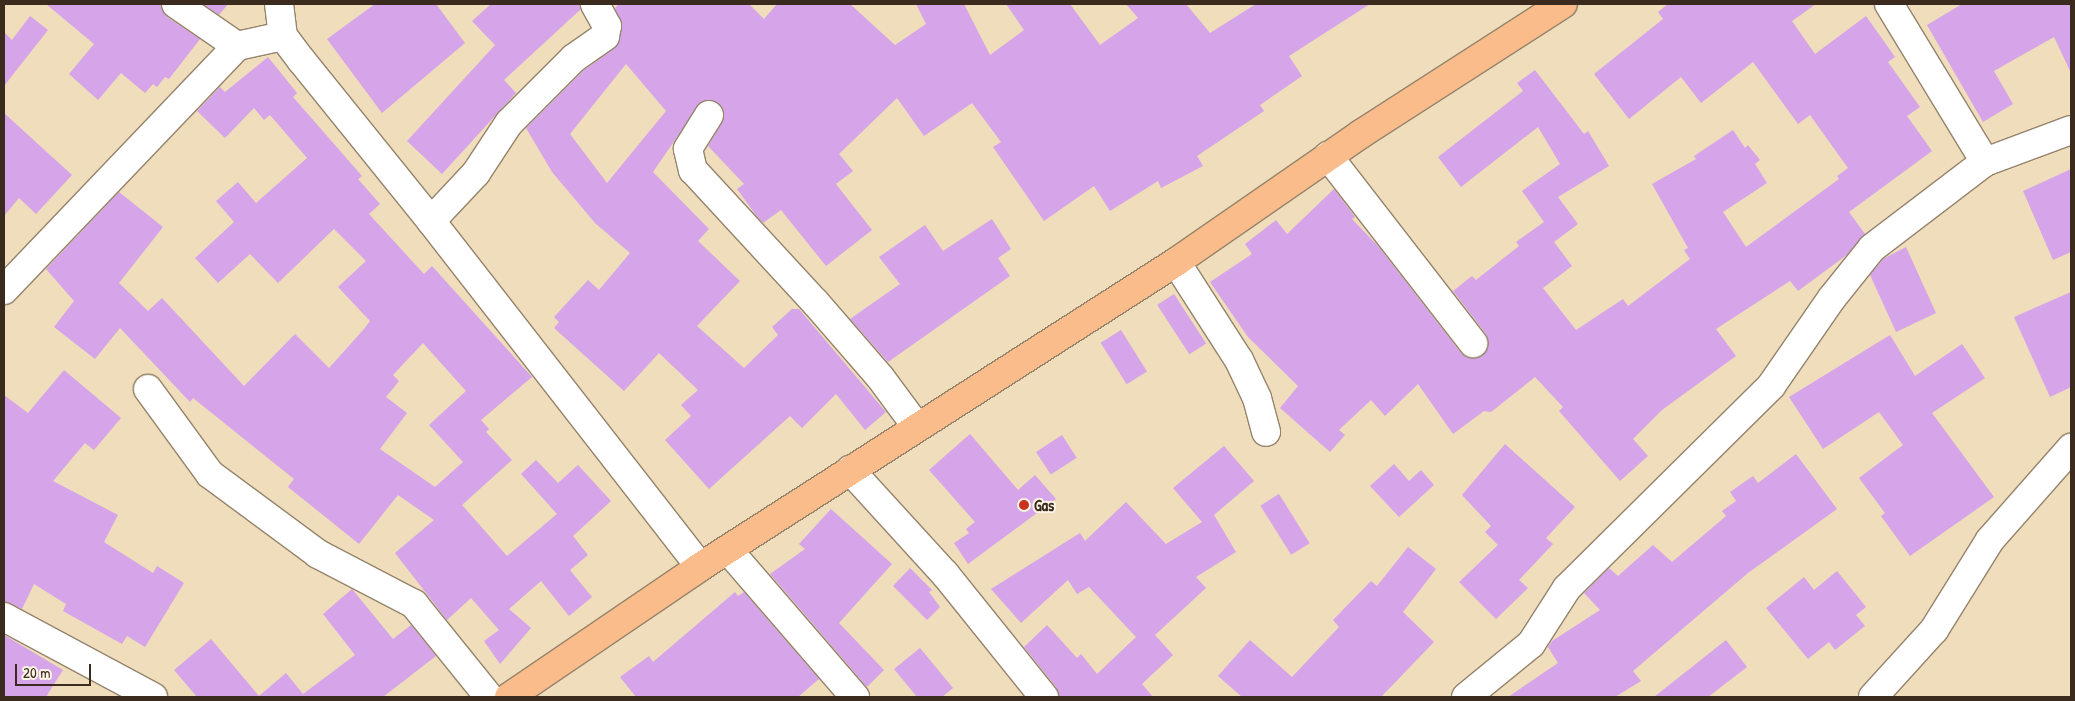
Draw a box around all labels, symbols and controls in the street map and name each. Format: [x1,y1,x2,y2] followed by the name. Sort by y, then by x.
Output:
[1034,495,1054,515] place label: Gas
[1018,499,1030,511] marker: Gas
[18,654,94,686] scale bar
[23,662,50,683] text: 20 m

